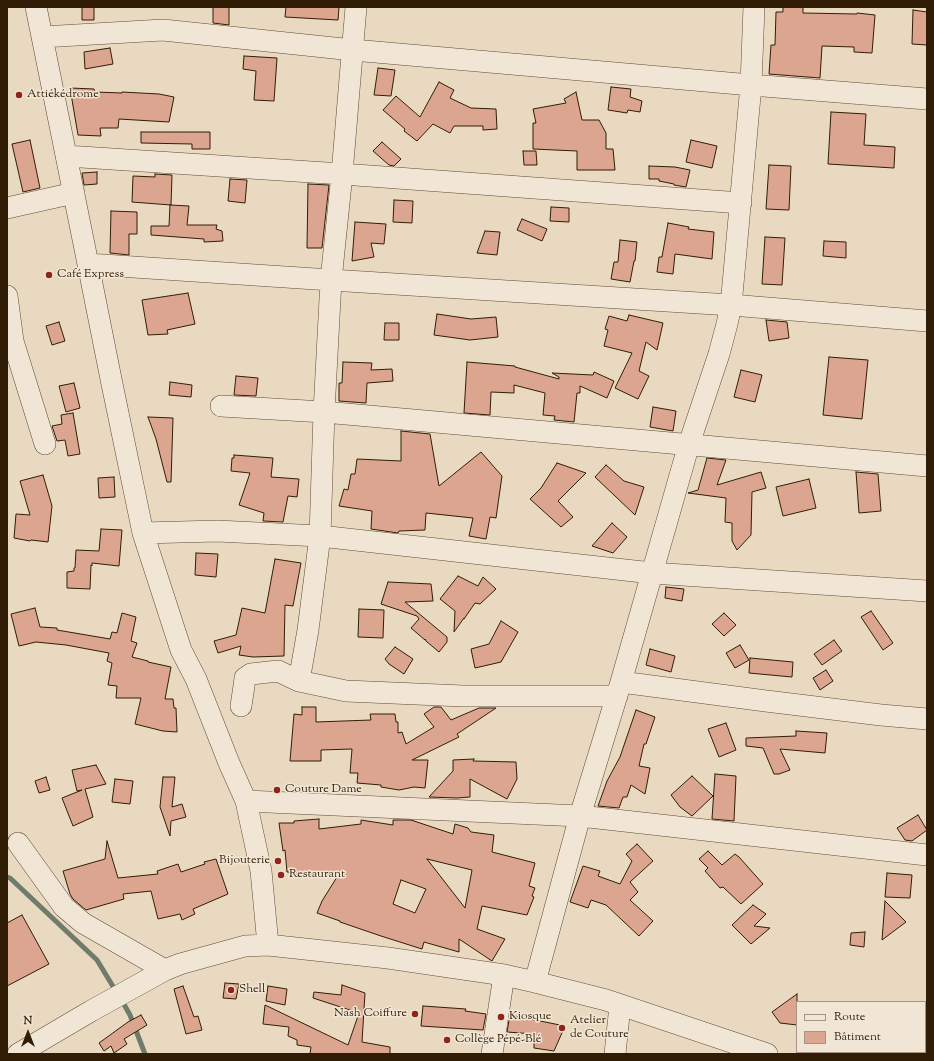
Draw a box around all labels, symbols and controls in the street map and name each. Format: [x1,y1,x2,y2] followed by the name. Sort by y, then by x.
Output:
[27,88,99,102] place label: Attiékédrome
[14,90,24,100] marker: Attiékédrome
[57,268,124,282] place label: Café Express
[44,270,54,280] marker: Café Express
[285,783,362,797] place label: Couture Dame
[272,785,282,795] marker: Couture Dame
[219,854,270,868] place label: Bijouterie
[273,856,283,866] marker: Bijouterie
[289,868,345,882] place label: Restaurant
[276,870,286,880] marker: Restaurant
[239,983,265,997] place label: Shell
[226,985,236,995] marker: Shell
[796,1001,926,1053] legend
[334,1007,407,1021] place label: Nash Coiffure
[834,1008,865,1026] text: Route
[410,1009,420,1019] marker: Nash Coiffure
[509,1010,551,1024] place label: Kiosque
[496,1012,506,1022] marker: Kiosque
[8,1013,48,1053] north arrow
[24,1013,32,1029] text: N
[570,1014,629,1042] place label: Atelier de Couture
[557,1023,567,1033] marker: Atelier de Couture
[834,1028,881,1046] text: Bâtiment
[455,1033,541,1047] place label: Collège Pépé-Blé
[442,1035,452,1045] marker: Collège Pépé-Blé

